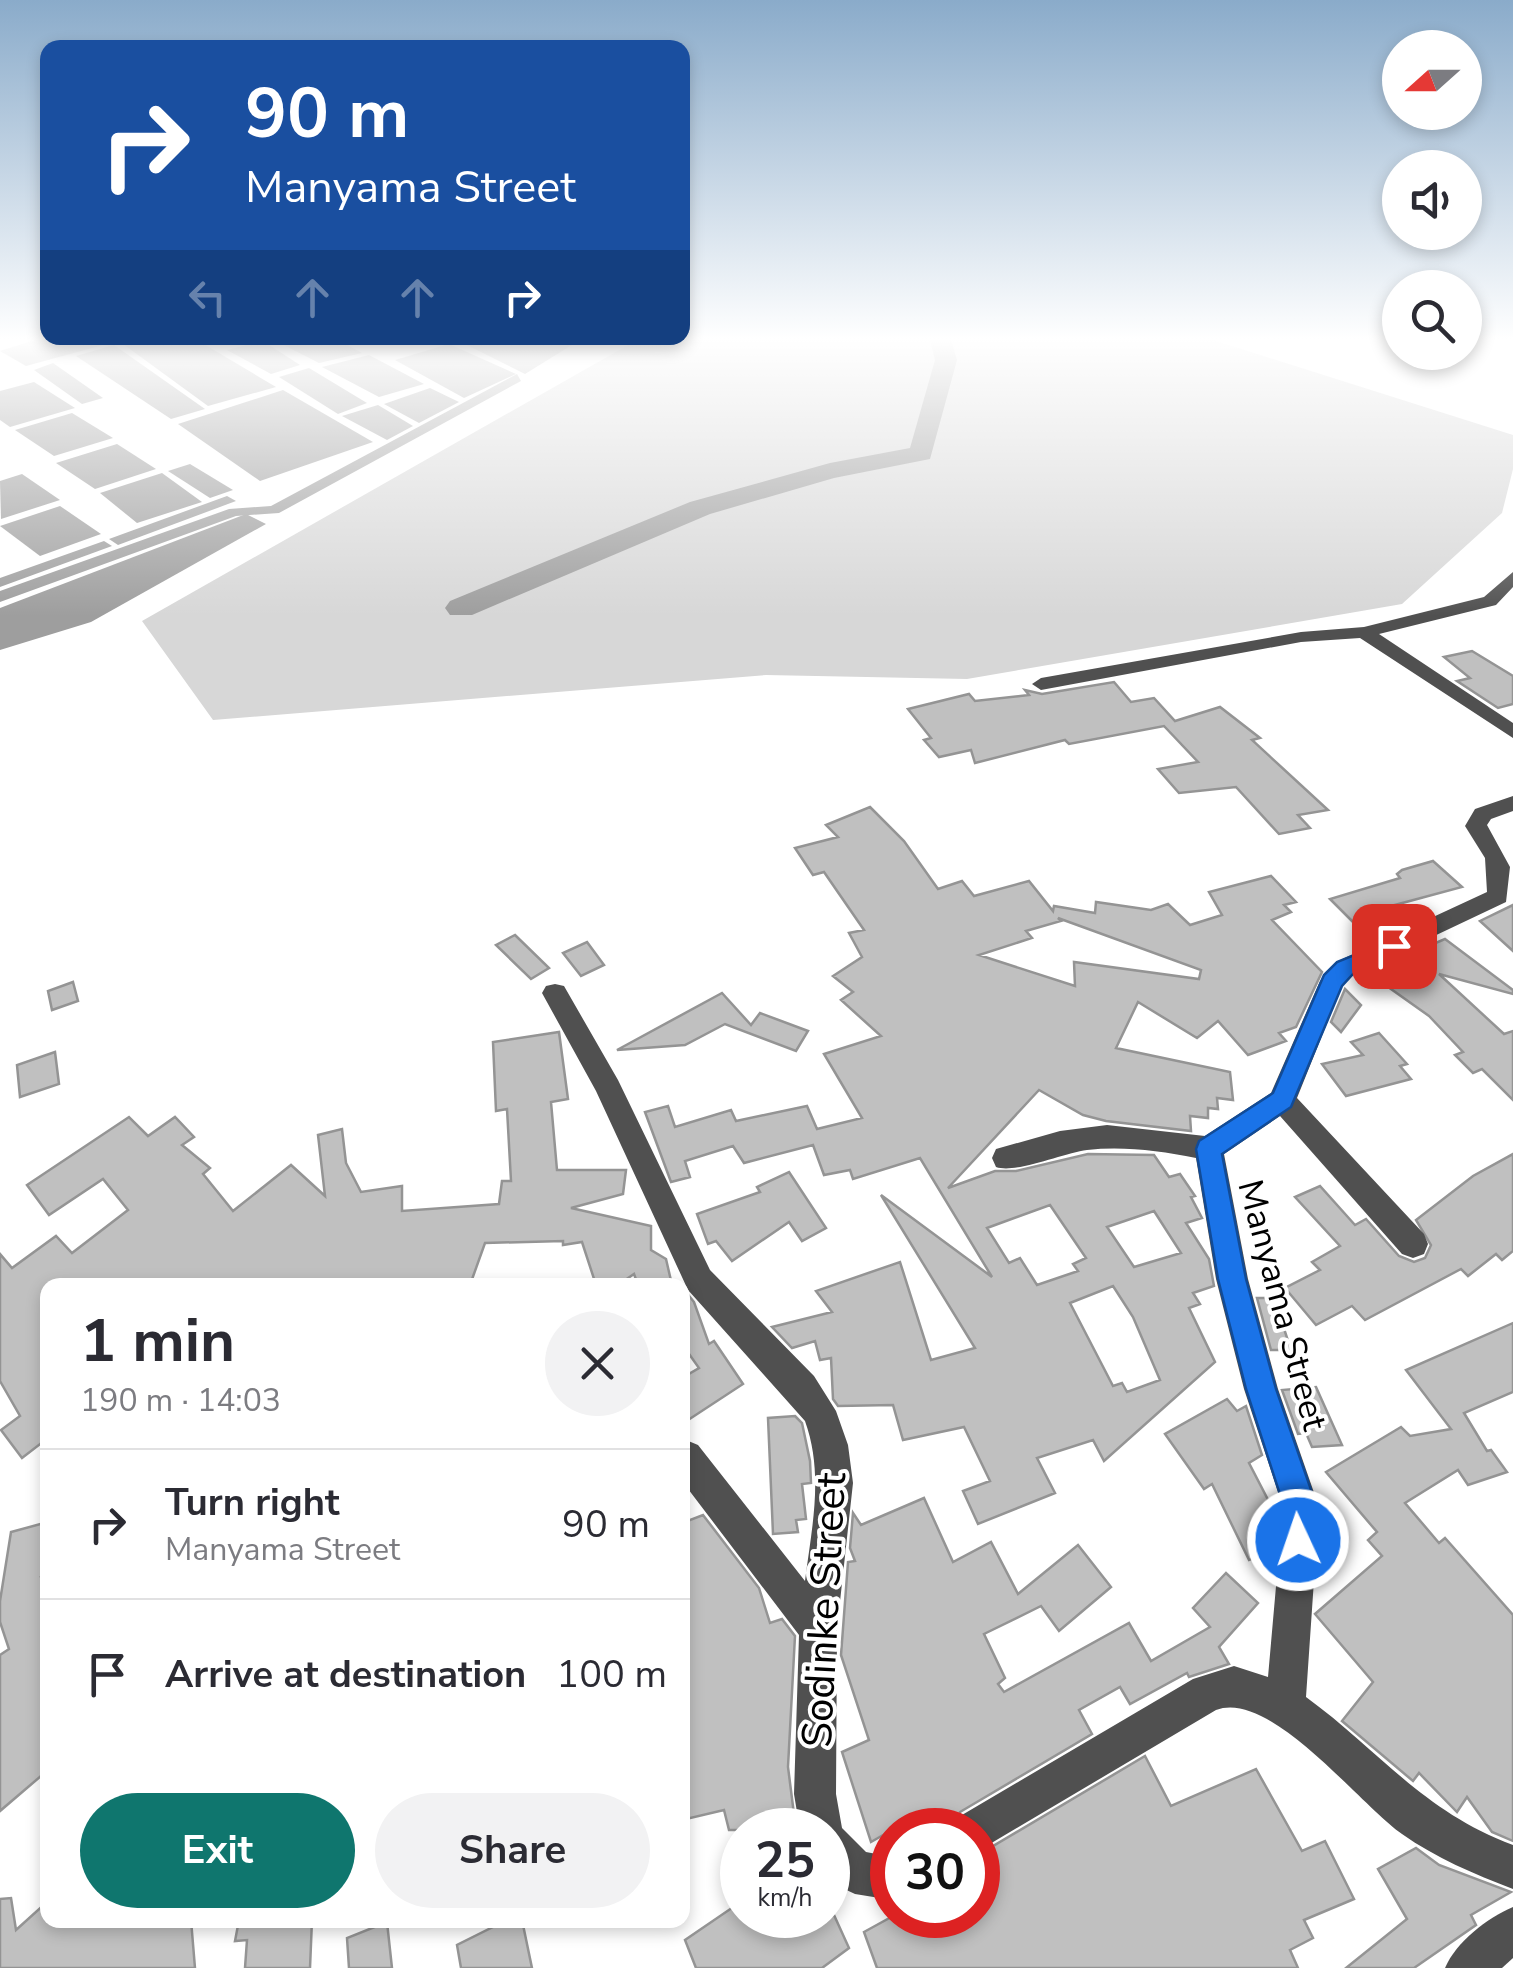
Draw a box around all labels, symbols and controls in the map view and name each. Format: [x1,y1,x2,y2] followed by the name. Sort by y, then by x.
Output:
[1382,30,1482,130] north arrow
[1382,30,1482,370] map controls
[245,66,409,162] text: 90 m
[80,80,210,210] icon: right
[1382,150,1482,250] button: sound
[245,157,576,218] text: Manyama Street
[180,270,235,325] icon: left
[285,270,340,325] icon: ahead
[390,270,445,325] icon: ahead
[495,270,550,325] icon: right
[1382,270,1482,370] button: search
[1352,904,1437,989] pin
[1367,919,1422,974] icon: arrive
[1227,1175,1339,1436] street label: Manyama Street
[80,1300,235,1382] text: 1 min
[545,1311,650,1416] button: close
[80,1379,281,1422] text: 190 m · 14:03
[789,1471,860,1749] street label: Sodinke Street
[165,1477,340,1528] text: Turn right
[1246,1488,1350,1592] position arrow
[80,1497,135,1552] icon: right
[562,1499,650,1550] text: 90 m
[165,1528,400,1571] text: Manyama Street
[80,1647,135,1702] icon: arrive
[165,1649,526,1700] text: Arrive at destination
[556,1649,667,1700] text: 100 m
[80,1793,355,1908] button: Exit
[375,1793,650,1908] button: Share
[870,1808,1000,1938] speed limit sign: 30
[755,1826,815,1895] text: 25
[757,1881,813,1915] text: km/h

